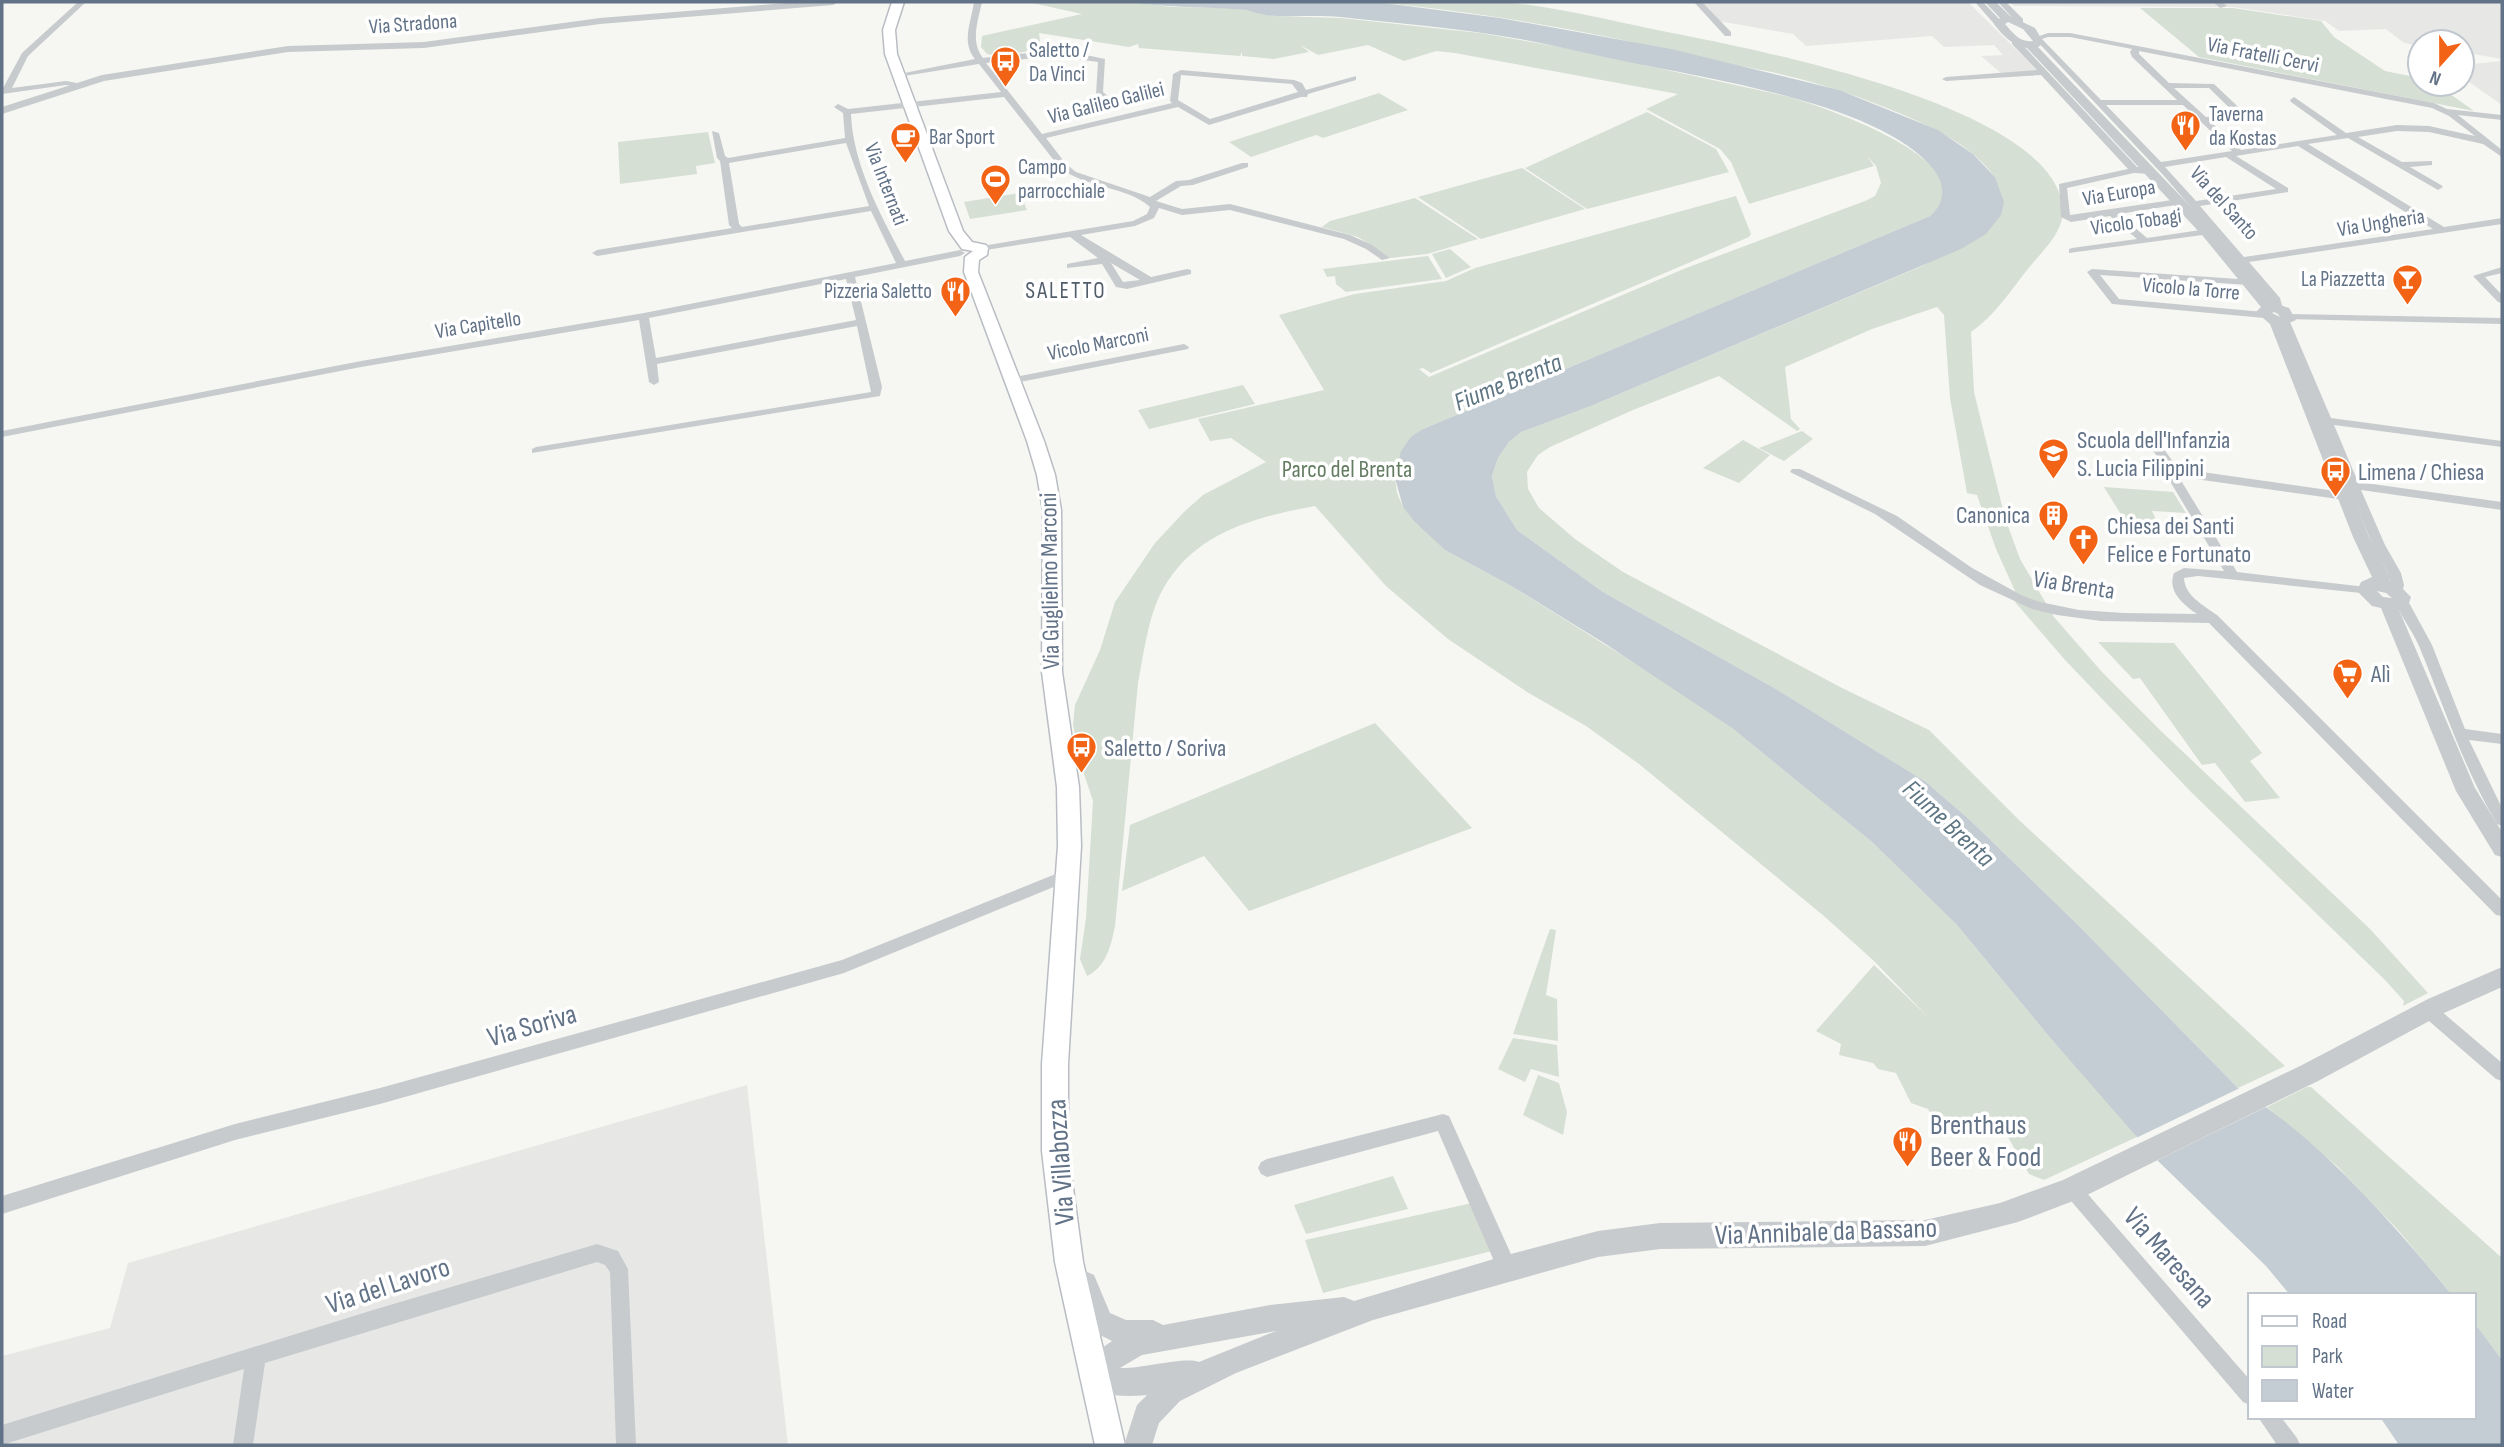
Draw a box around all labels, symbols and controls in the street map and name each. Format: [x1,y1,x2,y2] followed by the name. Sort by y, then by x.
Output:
[368,8,458,40] street label: Via Stradona
[2406,28,2476,98] north arrow
[2205,32,2321,78] street label: Via Fratelli Cervi
[1029,38,1089,87] place label: Saletto / Da Vinci
[989,45,1023,89] bus stop icon: Saletto / Da Vinci
[2427,65,2444,90] text: N
[1045,76,1167,130] street label: Via Galileo Galilei
[2209,102,2277,151] place label: Taverna da Kostas
[2169,109,2203,153] restaurant icon: Taverna da Kostas
[889,120,923,164] cafe icon: Bar Sport
[929,125,995,150] place label: Bar Sport
[859,139,913,229] street label: Via Internati
[1018,155,1105,204] place label: Campo parrocchiale
[2184,161,2264,245] street label: Via del Santo
[978,162,1012,206] sports icon: Campo parrocchiale
[2081,174,2157,212] street label: Via Europa
[2089,203,2183,241] street label: Vicolo Tobagi
[2336,204,2426,242] street label: Via Ungheria
[2391,262,2425,306] bar icon: La Piazzetta
[2301,267,2385,292] place label: La Piazzetta
[2141,272,2241,306] street label: Vicolo la Torre
[938,274,972,318] restaurant icon: Pizzeria Saletto
[1025,277,1107,305] district label: SALETTO
[824,279,932,304] place label: Pizzeria Saletto
[433,306,523,344] street label: Via Capitello
[1045,322,1151,366] street label: Vicolo Marconi
[1450,347,1567,419] water label: Fiume Brenta
[2077,426,2230,483] place label: Scuola dell'Infanzia S. Lucia Filippini
[2037,437,2071,481] school or university icon: Scuola dell'Infanzia S. Lucia Filippini
[1282,455,1412,484] park label: Parco del Brenta
[2318,455,2352,499] bus stop icon: Limena / Chiesa
[2358,458,2484,487] place label: Limena / Chiesa
[1034,492,1066,670] street label: Via Guglielmo Marconi
[2036,498,2070,542] building icon: Canonica
[1956,501,2030,530] place label: Canonica
[2107,512,2251,569] place label: Chiesa dei Santi Felice e Fortunato
[2067,523,2101,567] church icon: Chiesa dei Santi Felice e Fortunato
[2031,564,2117,606] street label: Via Brenta
[2331,657,2365,701] supermarket icon: Alì
[2370,660,2391,689] place label: Alì
[1064,731,1098,775] bus stop icon: Saletto / Soriva
[1104,734,1226,763] place label: Saletto / Soriva
[1896,774,2000,874] water label: Fiume Brenta
[484,998,580,1054] street label: Via Soriva
[1040,1098,1082,1226] street label: Via Villabozza
[1930,1109,2041,1174] place label: Brenthaus Beer & Food
[1890,1124,1924,1168] restaurant icon: Brenthaus Beer & Food
[2116,1201,2222,1315] street label: Via Maresana
[1714,1212,1938,1252] street label: Via Annibale da Bassano
[322,1251,454,1321] street label: Via del Lavoro
[2248,1293,2476,1419] legend
[2312,1309,2347,1334] text: Road
[2312,1344,2343,1369] text: Park
[2312,1379,2354,1404] text: Water

